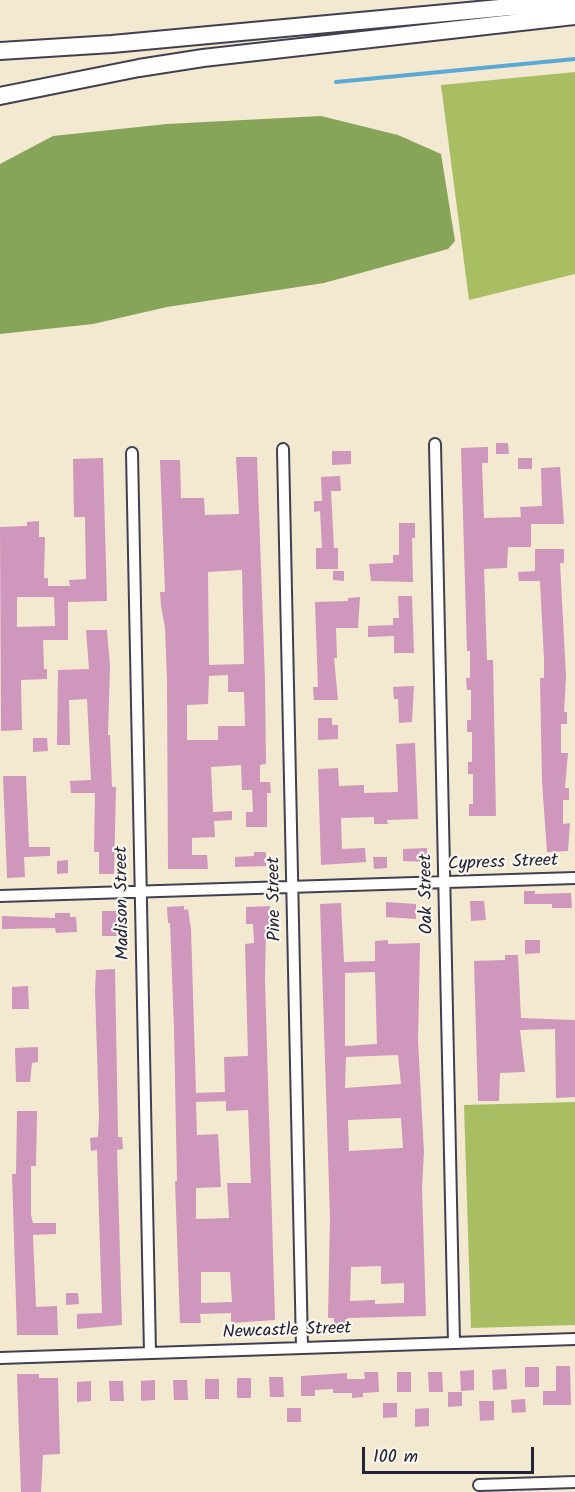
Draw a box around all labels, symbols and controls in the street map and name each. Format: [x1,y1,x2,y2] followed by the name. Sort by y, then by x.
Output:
[112,846,136,960] street label: Madison Street
[448,851,558,877] street label: Cypress Street
[416,853,440,935] street label: Oak Street
[264,857,288,941] street label: Pine Street
[222,1319,352,1345] street label: Newcastle Street
[365,1435,538,1473] scale bar
[373,1443,418,1472] text: 100 m

